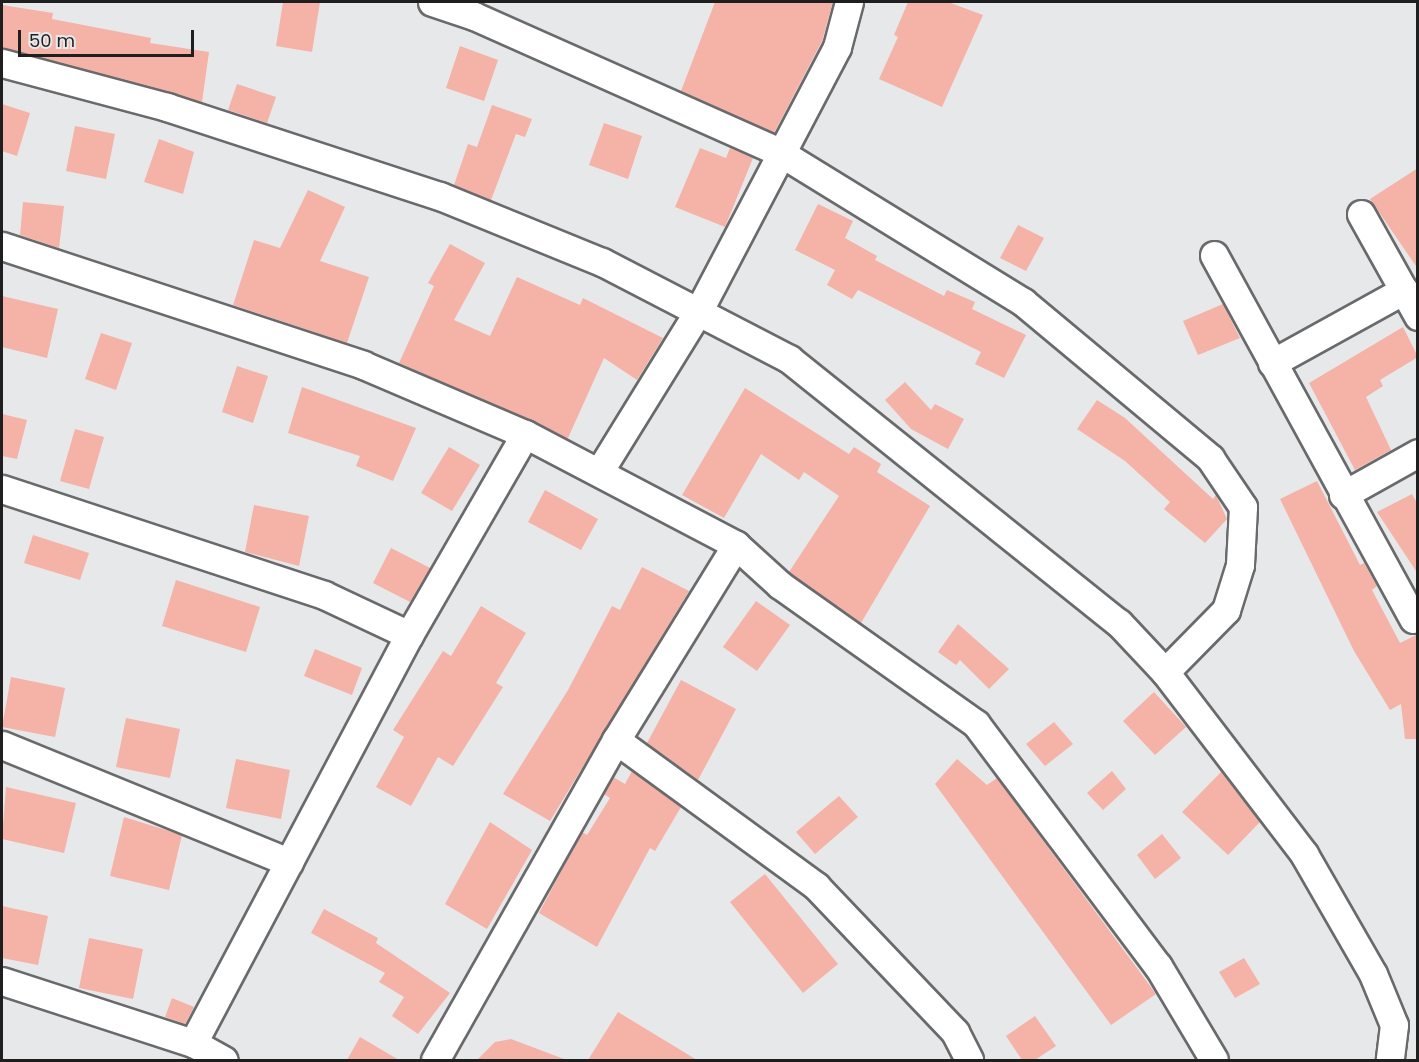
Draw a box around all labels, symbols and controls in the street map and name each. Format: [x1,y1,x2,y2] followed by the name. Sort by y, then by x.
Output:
[21,18,196,56] scale bar
[29,28,75,53] text: 50 m

